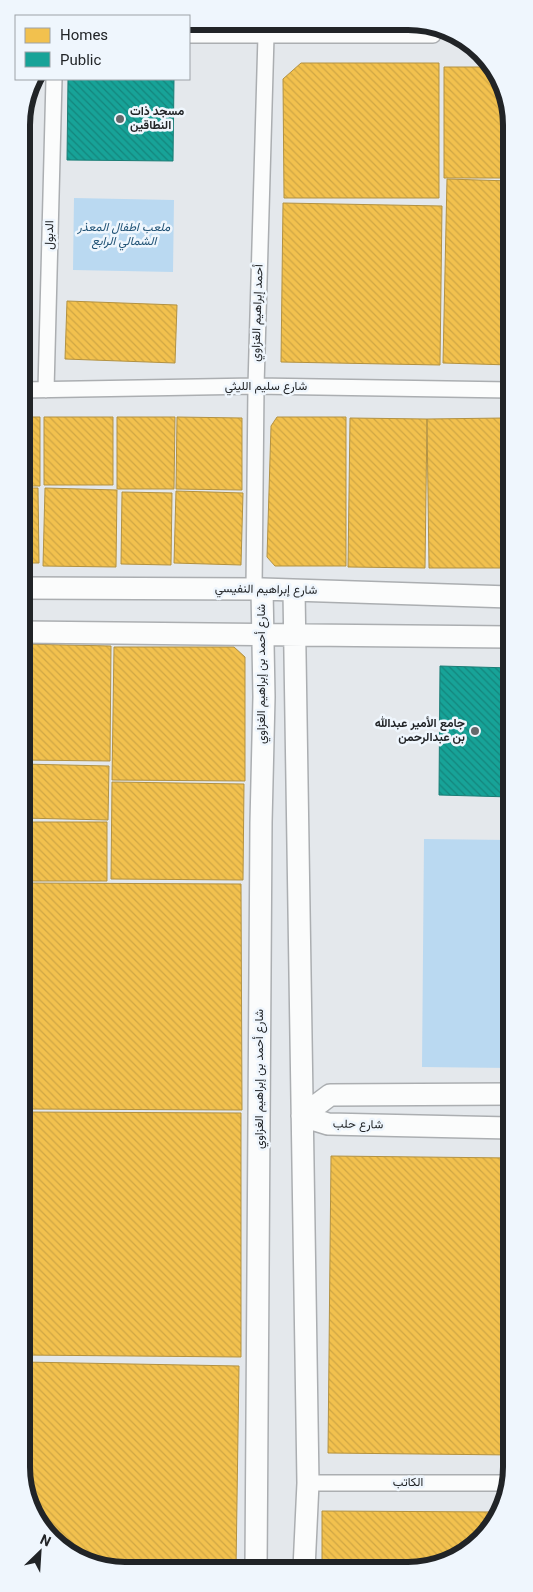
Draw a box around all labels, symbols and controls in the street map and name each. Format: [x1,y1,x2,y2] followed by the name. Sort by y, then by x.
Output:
[15,15,190,80] legend
[60,25,108,48] text: Homes
[60,50,101,73] text: Public
[130,103,185,135] place label: مسجد ذات النطاقين
[114,113,126,125] marker: مسجد ذات النطاقين
[77,219,171,251] park label: ملعب اطفال المعذر الشمالي الرابع
[41,220,59,250] street label: الدبول
[247,264,269,362] street label: أحمد إبراهيم الغزاوي
[225,378,307,396] street label: شارع سليم الليثي
[215,580,317,600] street label: شارع إبراهيم النفيسي
[253,604,271,744] street label: شارع أحمد بن إبراهيم الغزاوي
[375,715,465,747] place label: جامع الأمير عبدالله بن عبدالرحمن
[469,725,481,737] marker: جامع الأمير عبدالله بن عبدالرحمن
[251,1009,269,1149] street label: شارع أحمد بن إبراهيم الغزاوي
[333,1116,383,1134] street label: شارع حلب
[393,1474,423,1492] street label: الكاتب
[15,1527,65,1577] north arrow
[36,1530,54,1554] text: N

